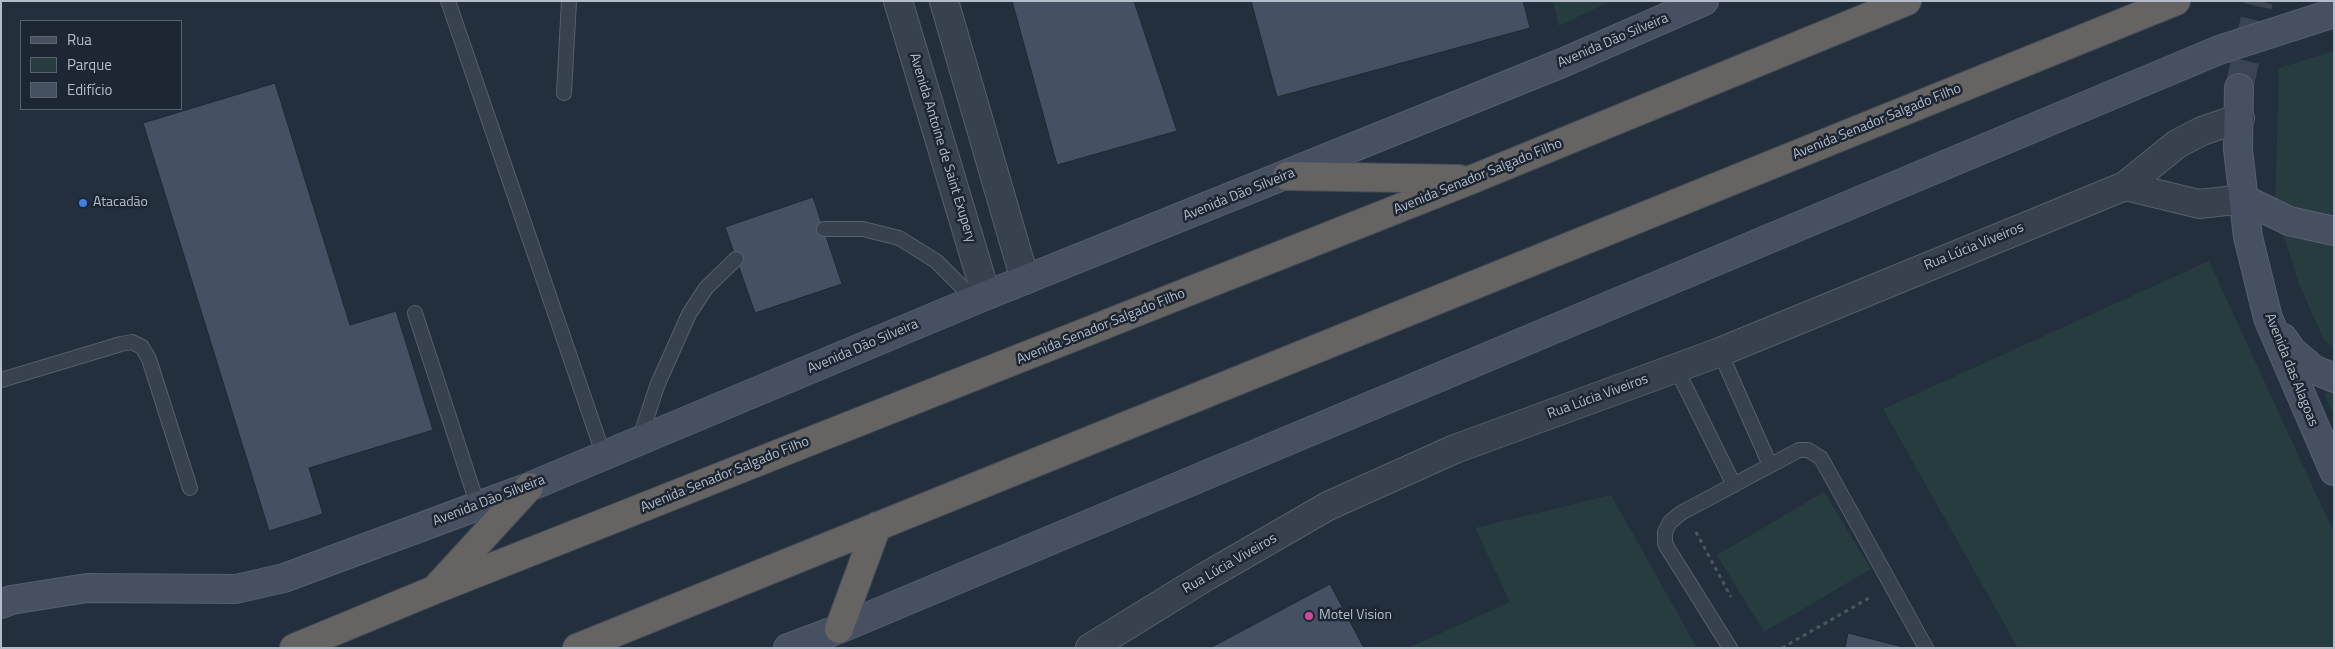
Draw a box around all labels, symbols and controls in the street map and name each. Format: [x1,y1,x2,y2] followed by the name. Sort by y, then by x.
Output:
[1555,10,1671,72] street label: Avenida Dão Silveira
[20,20,182,110] legend
[67,28,92,51] text: Rua
[905,51,979,245] street label: Avenida Antoine de Saint Exupery
[67,53,112,76] text: Parque
[67,78,112,101] text: Edifício
[1790,80,1964,164] street label: Avenida Senador Salgado Filho
[1391,135,1565,219] street label: Avenida Senador Salgado Filho
[1181,165,1297,225] street label: Avenida Dão Silveira
[93,195,148,211] place label: Atacadão
[77,197,89,209] marker: Atacadão
[1922,219,2026,275] street label: Rua Lúcia Viveiros
[1014,285,1188,369] street label: Avenida Senador Salgado Filho
[2261,311,2321,429] street label: Avenida das Alagoas
[805,316,921,378] street label: Avenida Dão Silveira
[1545,371,1651,423] street label: Rua Lúcia Viveiros
[638,433,812,517] street label: Avenida Senador Salgado Filho
[431,472,547,530] street label: Avenida Dão Silveira
[1180,530,1280,598] street label: Rua Lúcia Viveiros
[1319,608,1392,624] place label: Motel Vision
[1303,610,1315,622] marker: Motel Vision

